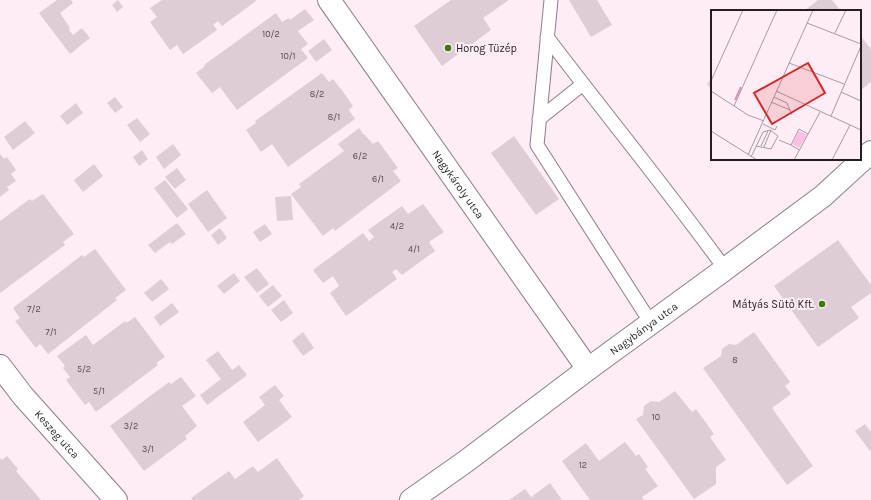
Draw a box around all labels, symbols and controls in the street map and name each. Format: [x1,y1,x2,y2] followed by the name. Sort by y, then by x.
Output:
[711,10,861,160] inset map
[262,29,280,39] house number: 10/2
[456,42,517,55] place label: Horog Tüzép
[443,43,453,53] marker: Horog Tüzép
[280,51,296,61] house number: 10/1
[310,89,324,99] house number: 8/2
[328,112,340,122] house number: 8/1
[429,148,486,221] street label: Nagykároly utca
[353,151,367,161] house number: 6/2
[372,174,384,184] house number: 6/1
[390,221,404,231] house number: 4/2
[408,244,420,254] house number: 4/1
[732,298,814,311] place label: Mátyás Sütő Kft.
[817,299,827,309] marker: Mátyás Sütő Kft.
[607,300,680,358] street label: Nagybánya utca
[27,304,41,314] house number: 7/2
[45,327,57,337] house number: 7/1
[732,355,738,365] house number: 8
[77,364,91,374] house number: 5/2
[93,386,105,396] house number: 5/1
[32,408,82,461] street label: Keszeg utca
[652,412,660,422] house number: 10
[124,421,138,431] house number: 3/2
[142,444,154,454] house number: 3/1
[579,460,587,470] house number: 12

